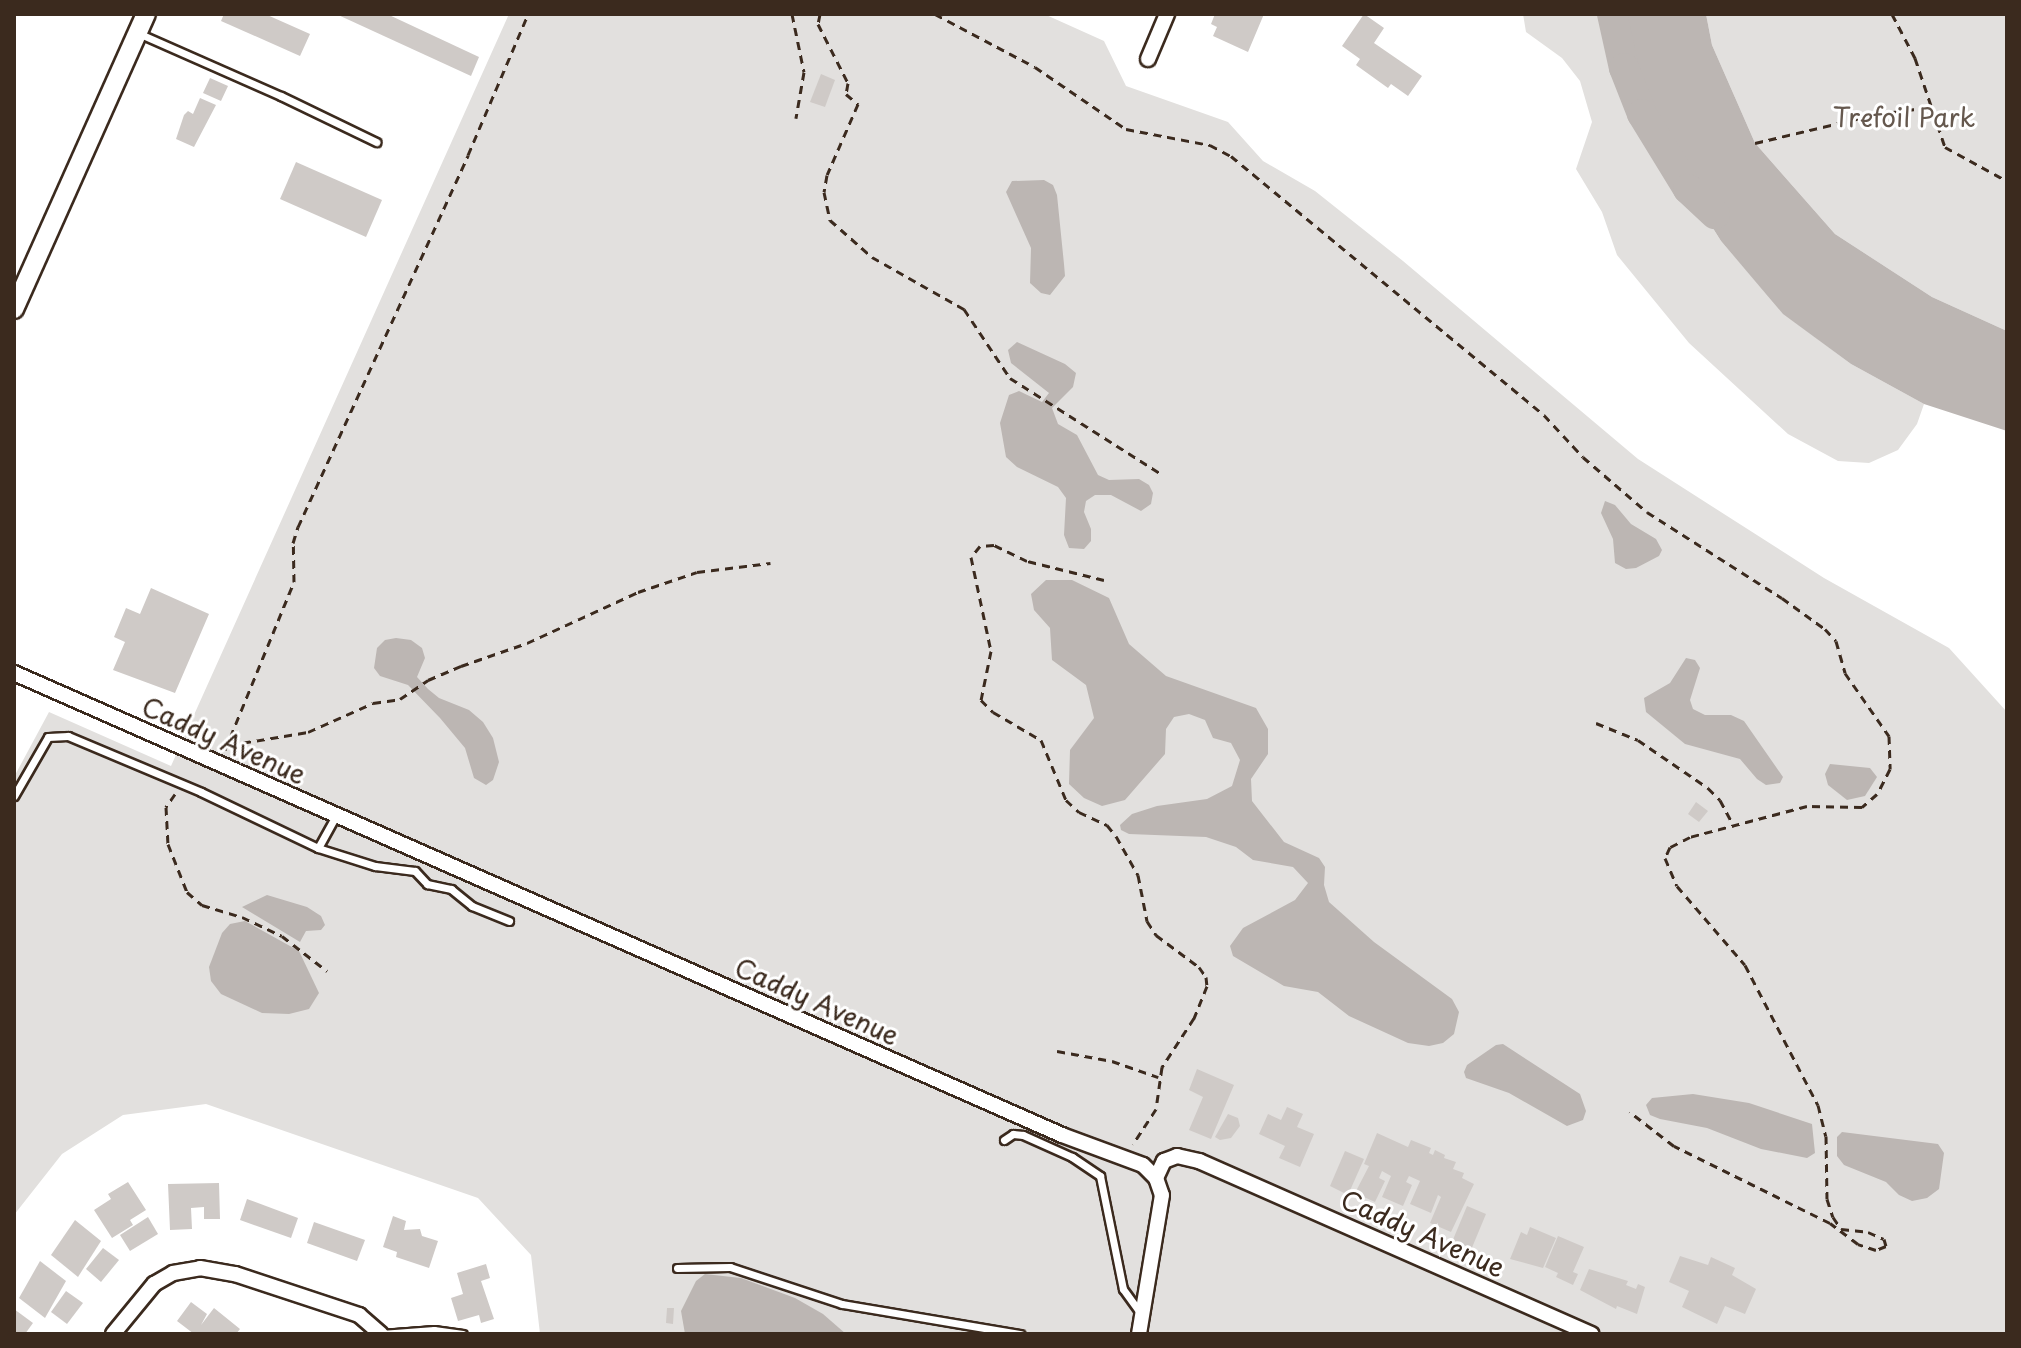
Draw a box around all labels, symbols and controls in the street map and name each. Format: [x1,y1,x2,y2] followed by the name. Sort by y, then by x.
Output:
[1832,101,1976,133] park label: Trefoil Park
[137,690,311,790] street label: Caddy Avenue
[730,951,904,1051] street label: Caddy Avenue
[1336,1183,1510,1283] street label: Caddy Avenue

